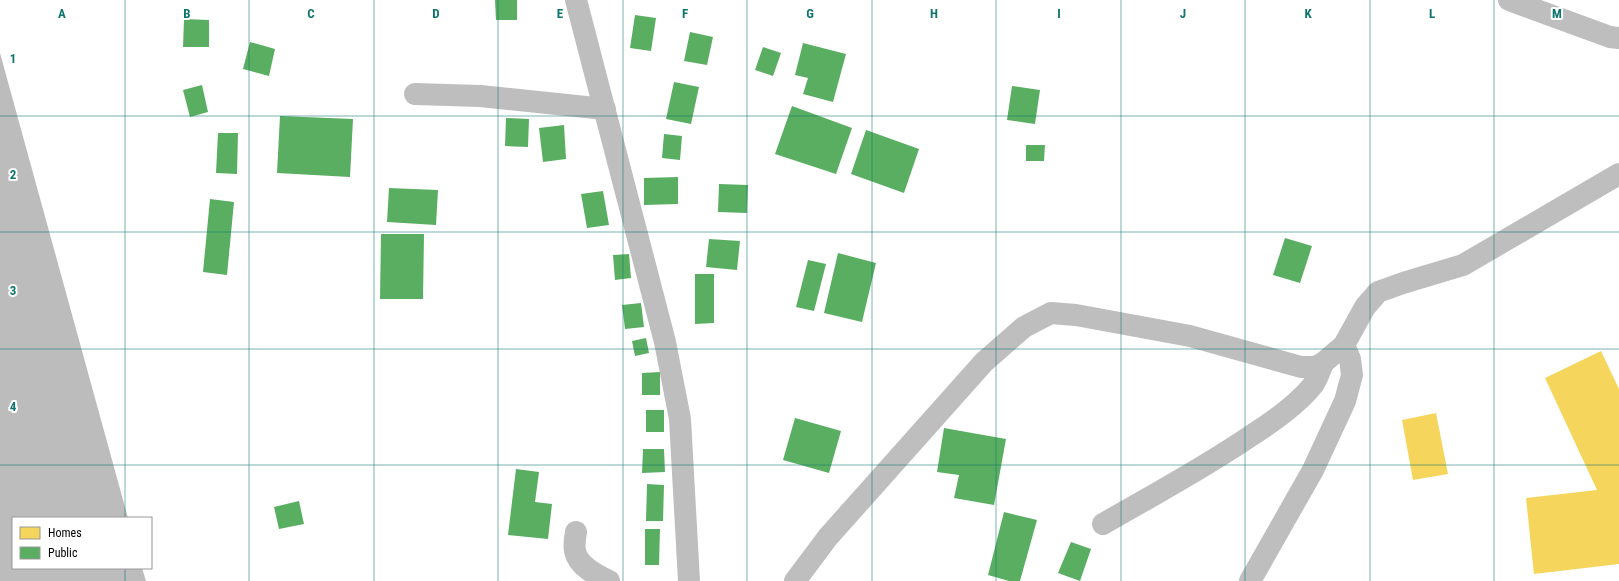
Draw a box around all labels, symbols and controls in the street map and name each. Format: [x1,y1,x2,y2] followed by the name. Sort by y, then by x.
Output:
[58,6,66,21] text: A
[183,6,191,21] text: B
[307,6,315,21] text: C
[432,6,440,21] text: D
[557,6,564,21] text: E
[682,6,688,21] text: F
[806,6,814,21] text: G
[930,6,938,21] text: H
[1057,6,1061,21] text: I
[1180,6,1186,21] text: J
[1304,6,1312,21] text: K
[1429,6,1435,21] text: L
[1552,6,1562,21] text: M
[10,51,16,66] text: 1
[10,167,17,182] text: 2
[10,283,16,298] text: 3
[10,399,17,414] text: 4
[12,517,152,569] legend
[48,526,82,540] text: Homes
[48,546,78,560] text: Public

